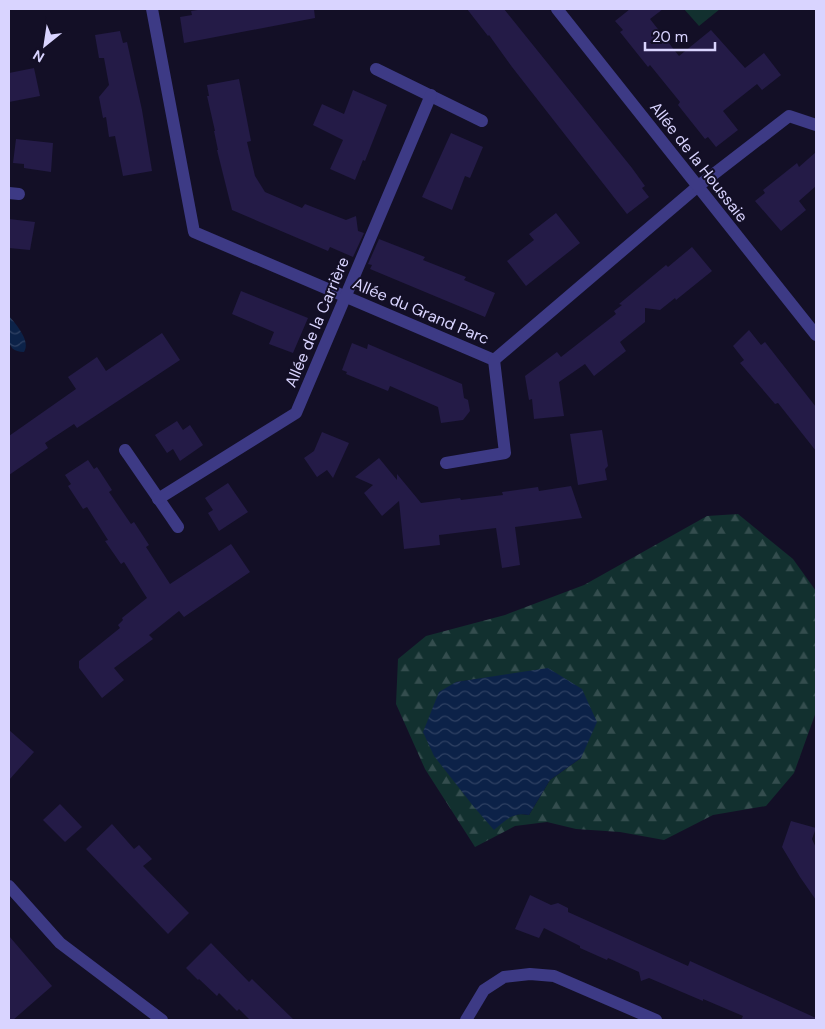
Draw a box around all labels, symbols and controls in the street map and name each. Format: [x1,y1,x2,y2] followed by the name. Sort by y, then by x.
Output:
[20,20,70,70] north arrow
[645,20,715,52] scale bar
[652,27,688,47] text: 20 m
[30,46,47,67] text: N
[645,97,753,227] street label: Allée de la Houssaie
[280,254,354,390] street label: Allée de la Carrière
[350,273,492,349] street label: Allée du Grand Parc

